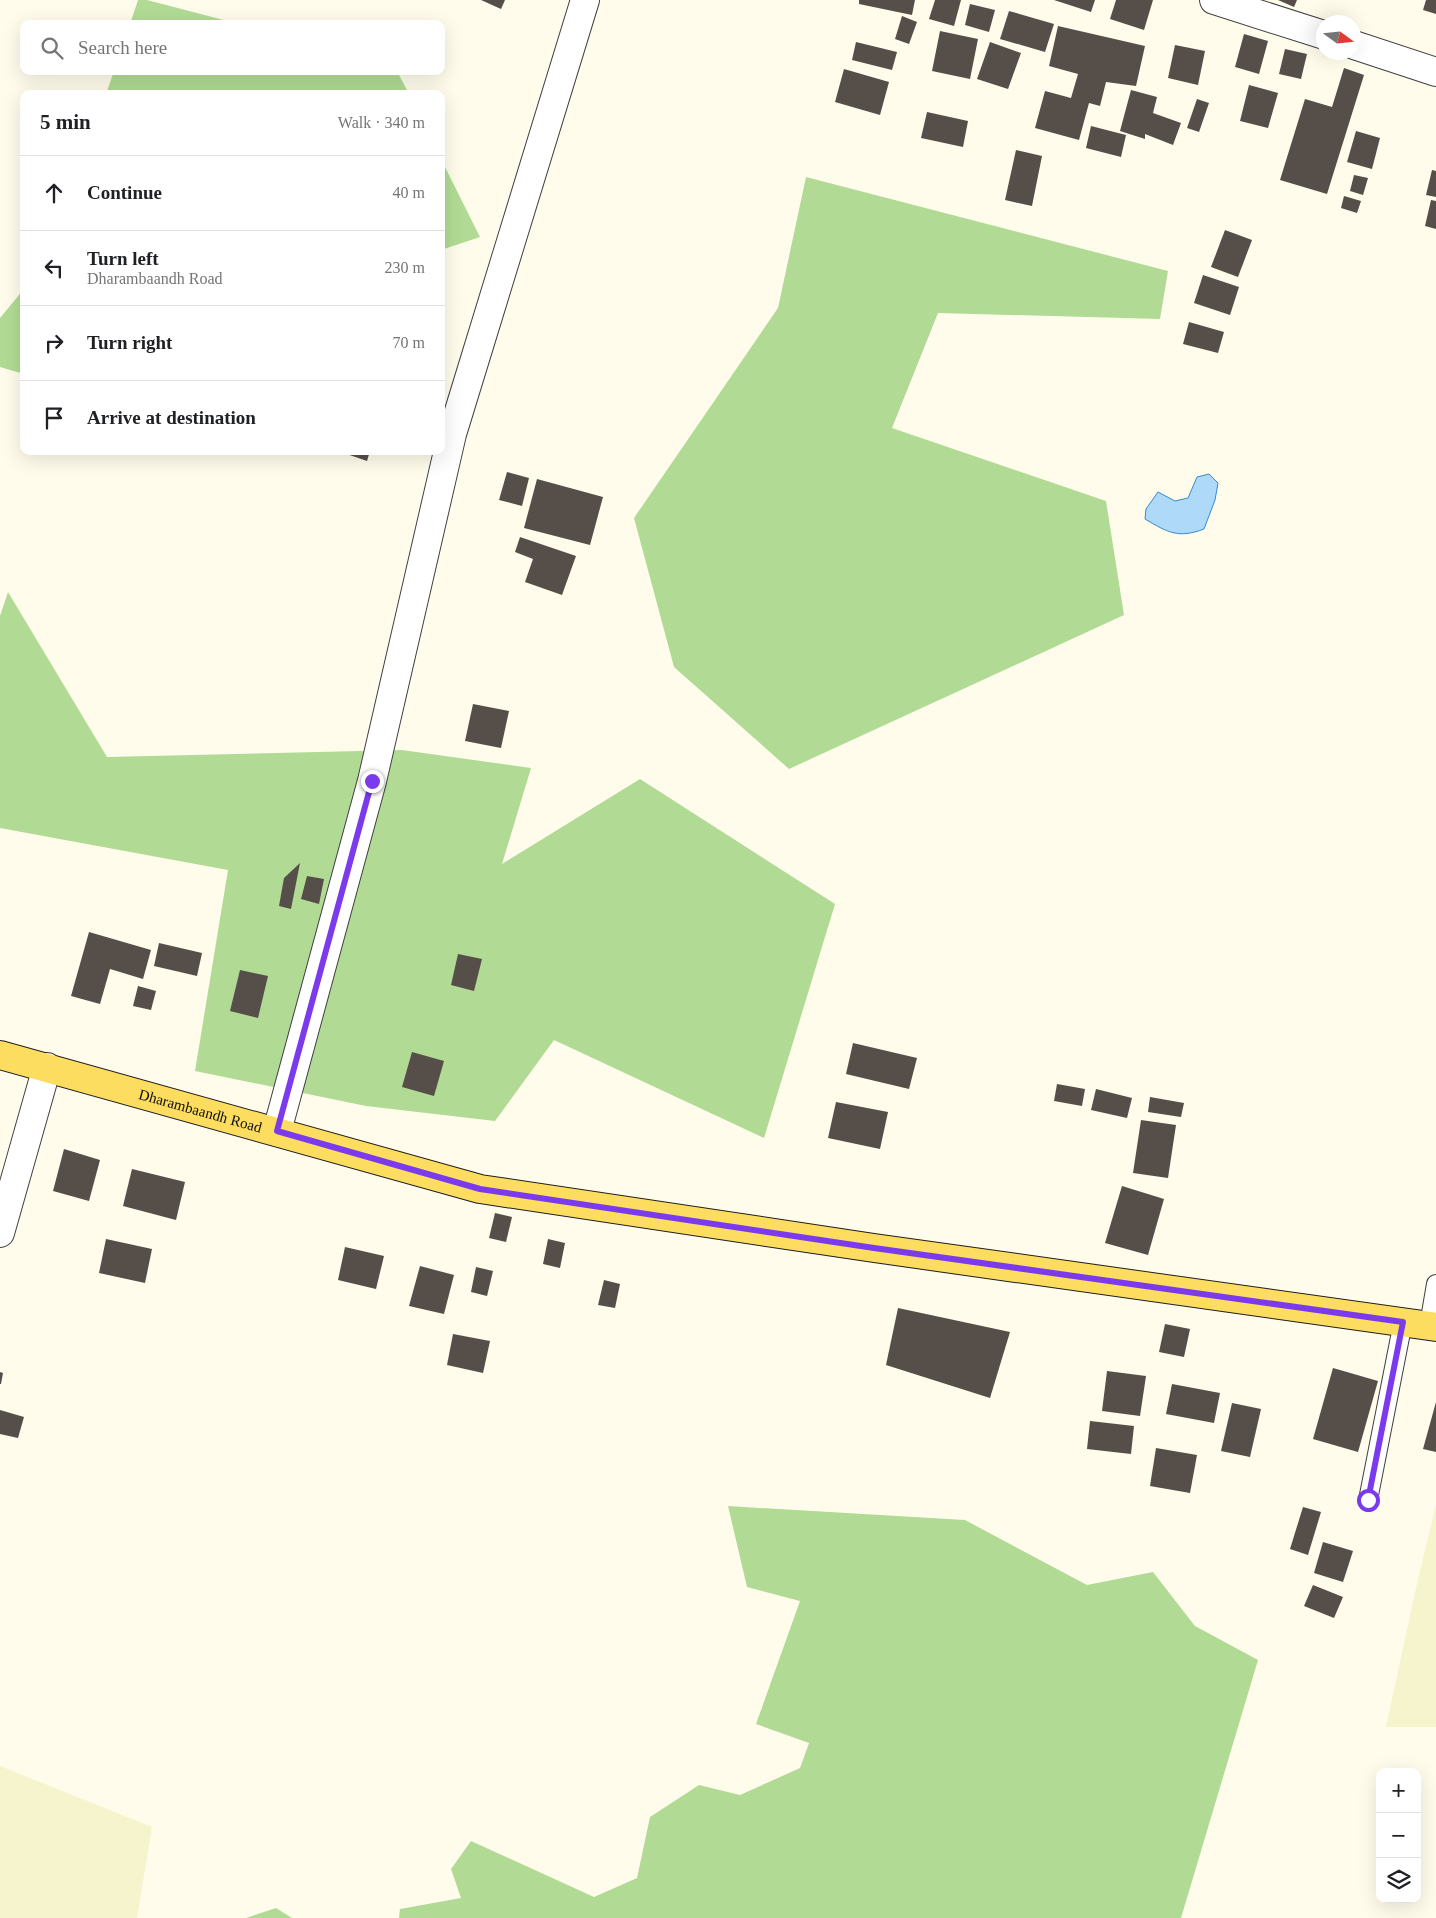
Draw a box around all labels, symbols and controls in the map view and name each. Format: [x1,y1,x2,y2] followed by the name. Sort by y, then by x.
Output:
[1316,15,1361,60] north arrow
[20,20,445,75] search box
[38,34,66,62] icon: search
[78,37,167,58] text: Search here
[40,110,91,134] text: 5 min
[338,114,425,131] text: Walk · 340 m
[40,179,68,207] icon: ahead
[87,182,162,203] text: Continue
[393,184,425,201] text: 40 m
[87,248,159,269] text: Turn left
[40,254,68,282] icon: left
[385,259,425,276] text: 230 m
[87,270,223,287] text: Dharambaandh Road
[40,329,68,357] icon: right
[87,332,172,353] text: Turn right
[393,334,425,351] text: 70 m
[40,404,68,432] icon: arrive
[87,407,256,428] text: Arrive at destination
[361,770,384,793] route end
[137,1086,264,1136] street label: Dharambaandh Road
[1357,1489,1380,1512] route start
[1376,1768,1421,1903] map controls
[1376,1768,1421,1813] button: +
[1376,1813,1421,1858] button: −
[1376,1858,1421,1903] button: layers

